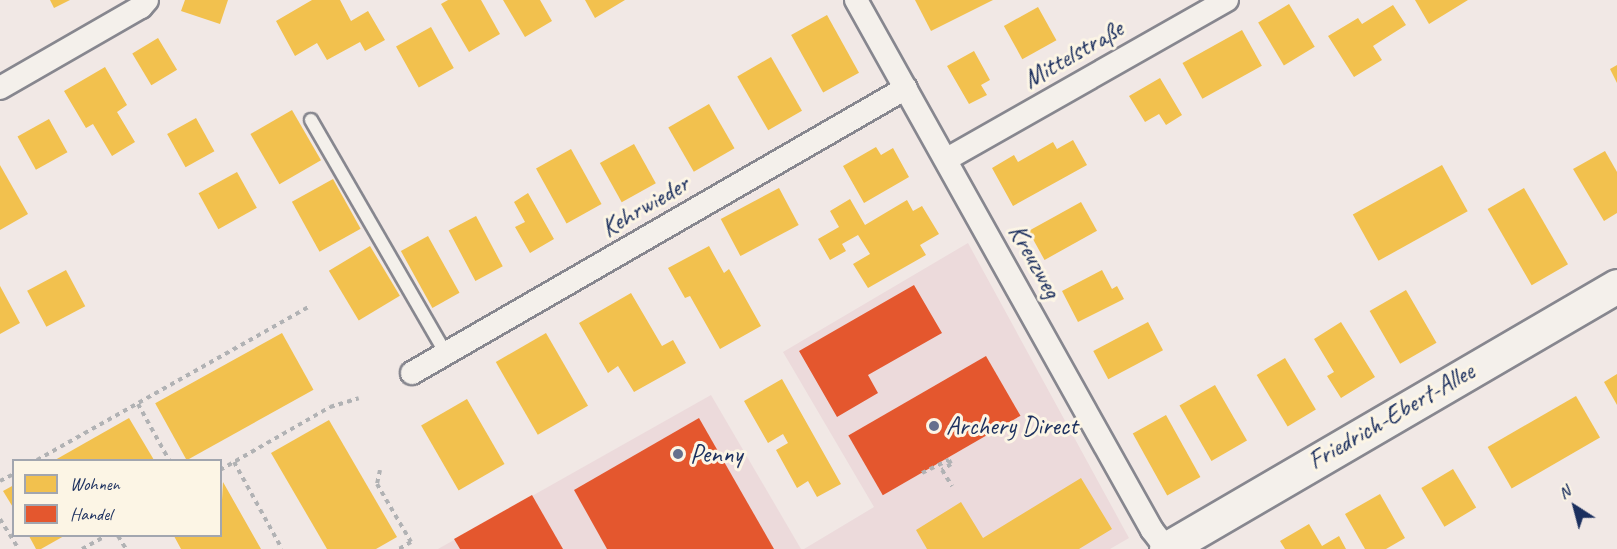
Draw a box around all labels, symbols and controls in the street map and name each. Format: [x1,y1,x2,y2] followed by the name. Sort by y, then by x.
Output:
[1017,13,1129,95] street label: Mittelstraße
[595,168,695,244] street label: Kehrwieder
[1002,219,1068,303] street label: Kreuzweg
[1302,356,1480,476] street label: Friedrich-Ebert-Allee
[946,410,1078,442] place label: Archery Direct
[927,419,941,433] marker: Archery Direct
[690,438,742,470] place label: Penny
[671,447,685,461] marker: Penny
[12,459,222,537] legend
[70,473,120,495] text: Wohnen
[1545,477,1605,537] north arrow
[1555,481,1574,503] text: N
[70,503,112,525] text: Handel

